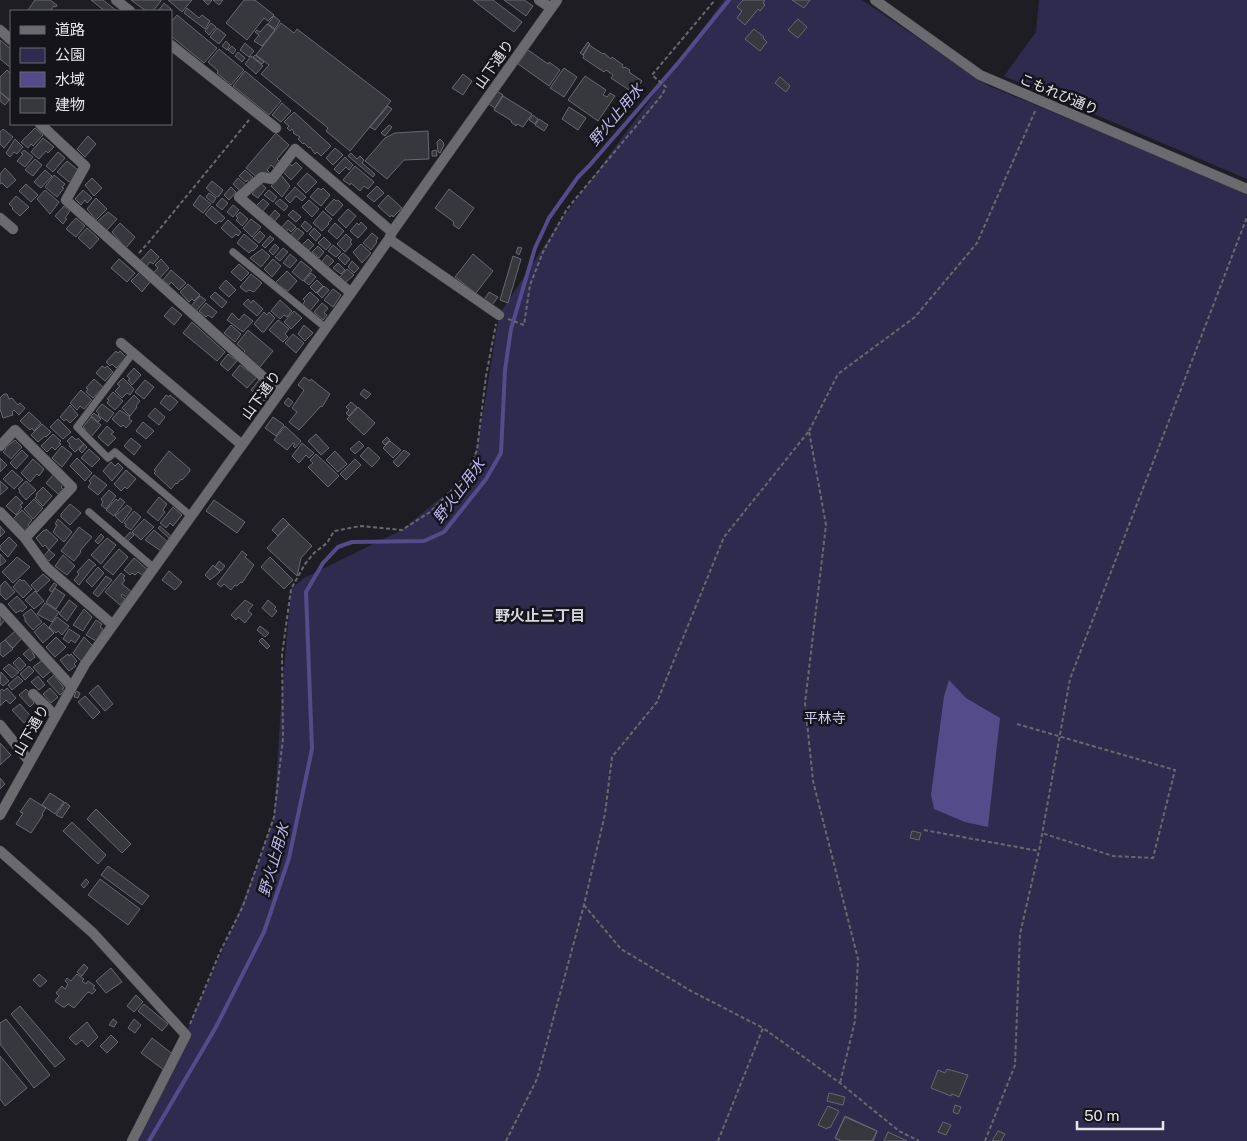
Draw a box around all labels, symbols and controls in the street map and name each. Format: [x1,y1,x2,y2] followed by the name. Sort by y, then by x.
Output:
[10,10,172,125] legend
[55,21,85,38] text: 道路
[471,36,517,92] street label: 山下通り
[55,46,85,63] text: 公園
[1017,70,1101,118] street label: こもれび通り
[55,71,85,88] text: 水域
[585,79,648,149] water label: 野火止用水
[55,96,85,113] text: 建物
[238,368,284,422] street label: 山下通り
[429,454,489,526] water label: 野火止用水
[495,607,585,624] district label: 野火止三丁目
[10,702,52,758] street label: 山下通り
[804,710,846,726] park label: 平林寺
[255,820,293,898] water label: 野火止用水
[1077,1098,1163,1130] scale bar
[1084,1107,1119,1124] text: 50 m

